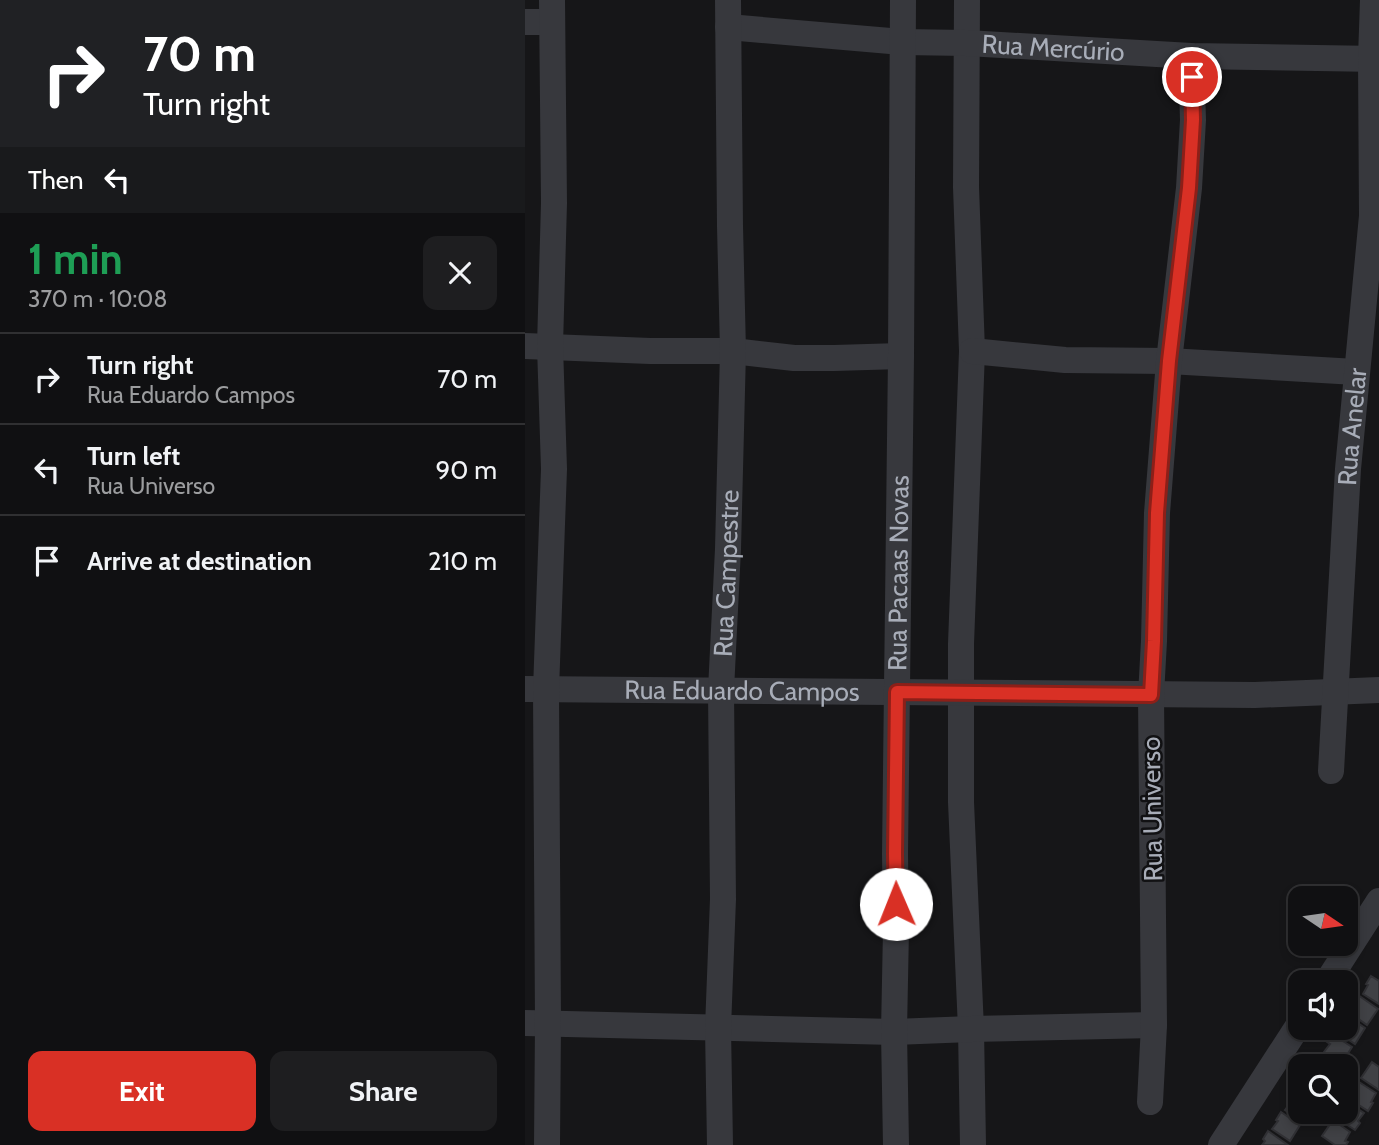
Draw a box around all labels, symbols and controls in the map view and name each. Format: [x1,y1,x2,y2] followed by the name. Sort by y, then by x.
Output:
[143,24,256,83] text: 70 m
[28,28,119,119] icon: right
[981,28,1125,68] street label: Rua Mercúrio
[1162,47,1222,107] pin
[1173,58,1211,96] icon: arrive
[143,84,270,123] text: Turn right
[98,161,136,199] icon: left
[28,164,84,196] text: Then
[28,233,123,285] text: 1 min
[423,236,497,310] button: close
[28,285,167,313] text: 370 m · 10:08
[87,349,193,381] text: Turn right
[28,360,66,398] icon: right
[437,363,497,395] text: 70 m
[1331,366,1374,486] street label: Rua Anelar
[87,381,295,409] text: Rua Eduardo Campos
[87,440,180,472] text: Turn left
[28,451,66,489] icon: left
[435,454,497,486] text: 90 m
[87,472,215,500] text: Rua Universo
[881,475,916,671] street label: Rua Pacaas Novas
[707,489,745,658] street label: Rua Campestre
[28,542,66,580] icon: arrive
[87,545,312,577] text: Arrive at destination
[428,545,497,577] text: 210 m
[624,674,860,708] street label: Rua Eduardo Campos
[1135,736,1169,882] street label: Rua Universo
[859,867,933,941] position arrow
[1288,886,1358,956] north arrow
[1288,886,1358,1124] map controls
[1288,970,1358,1040] button: sound
[28,1051,256,1131] button: Exit
[270,1051,497,1131] button: Share
[1288,1054,1358,1124] button: search

